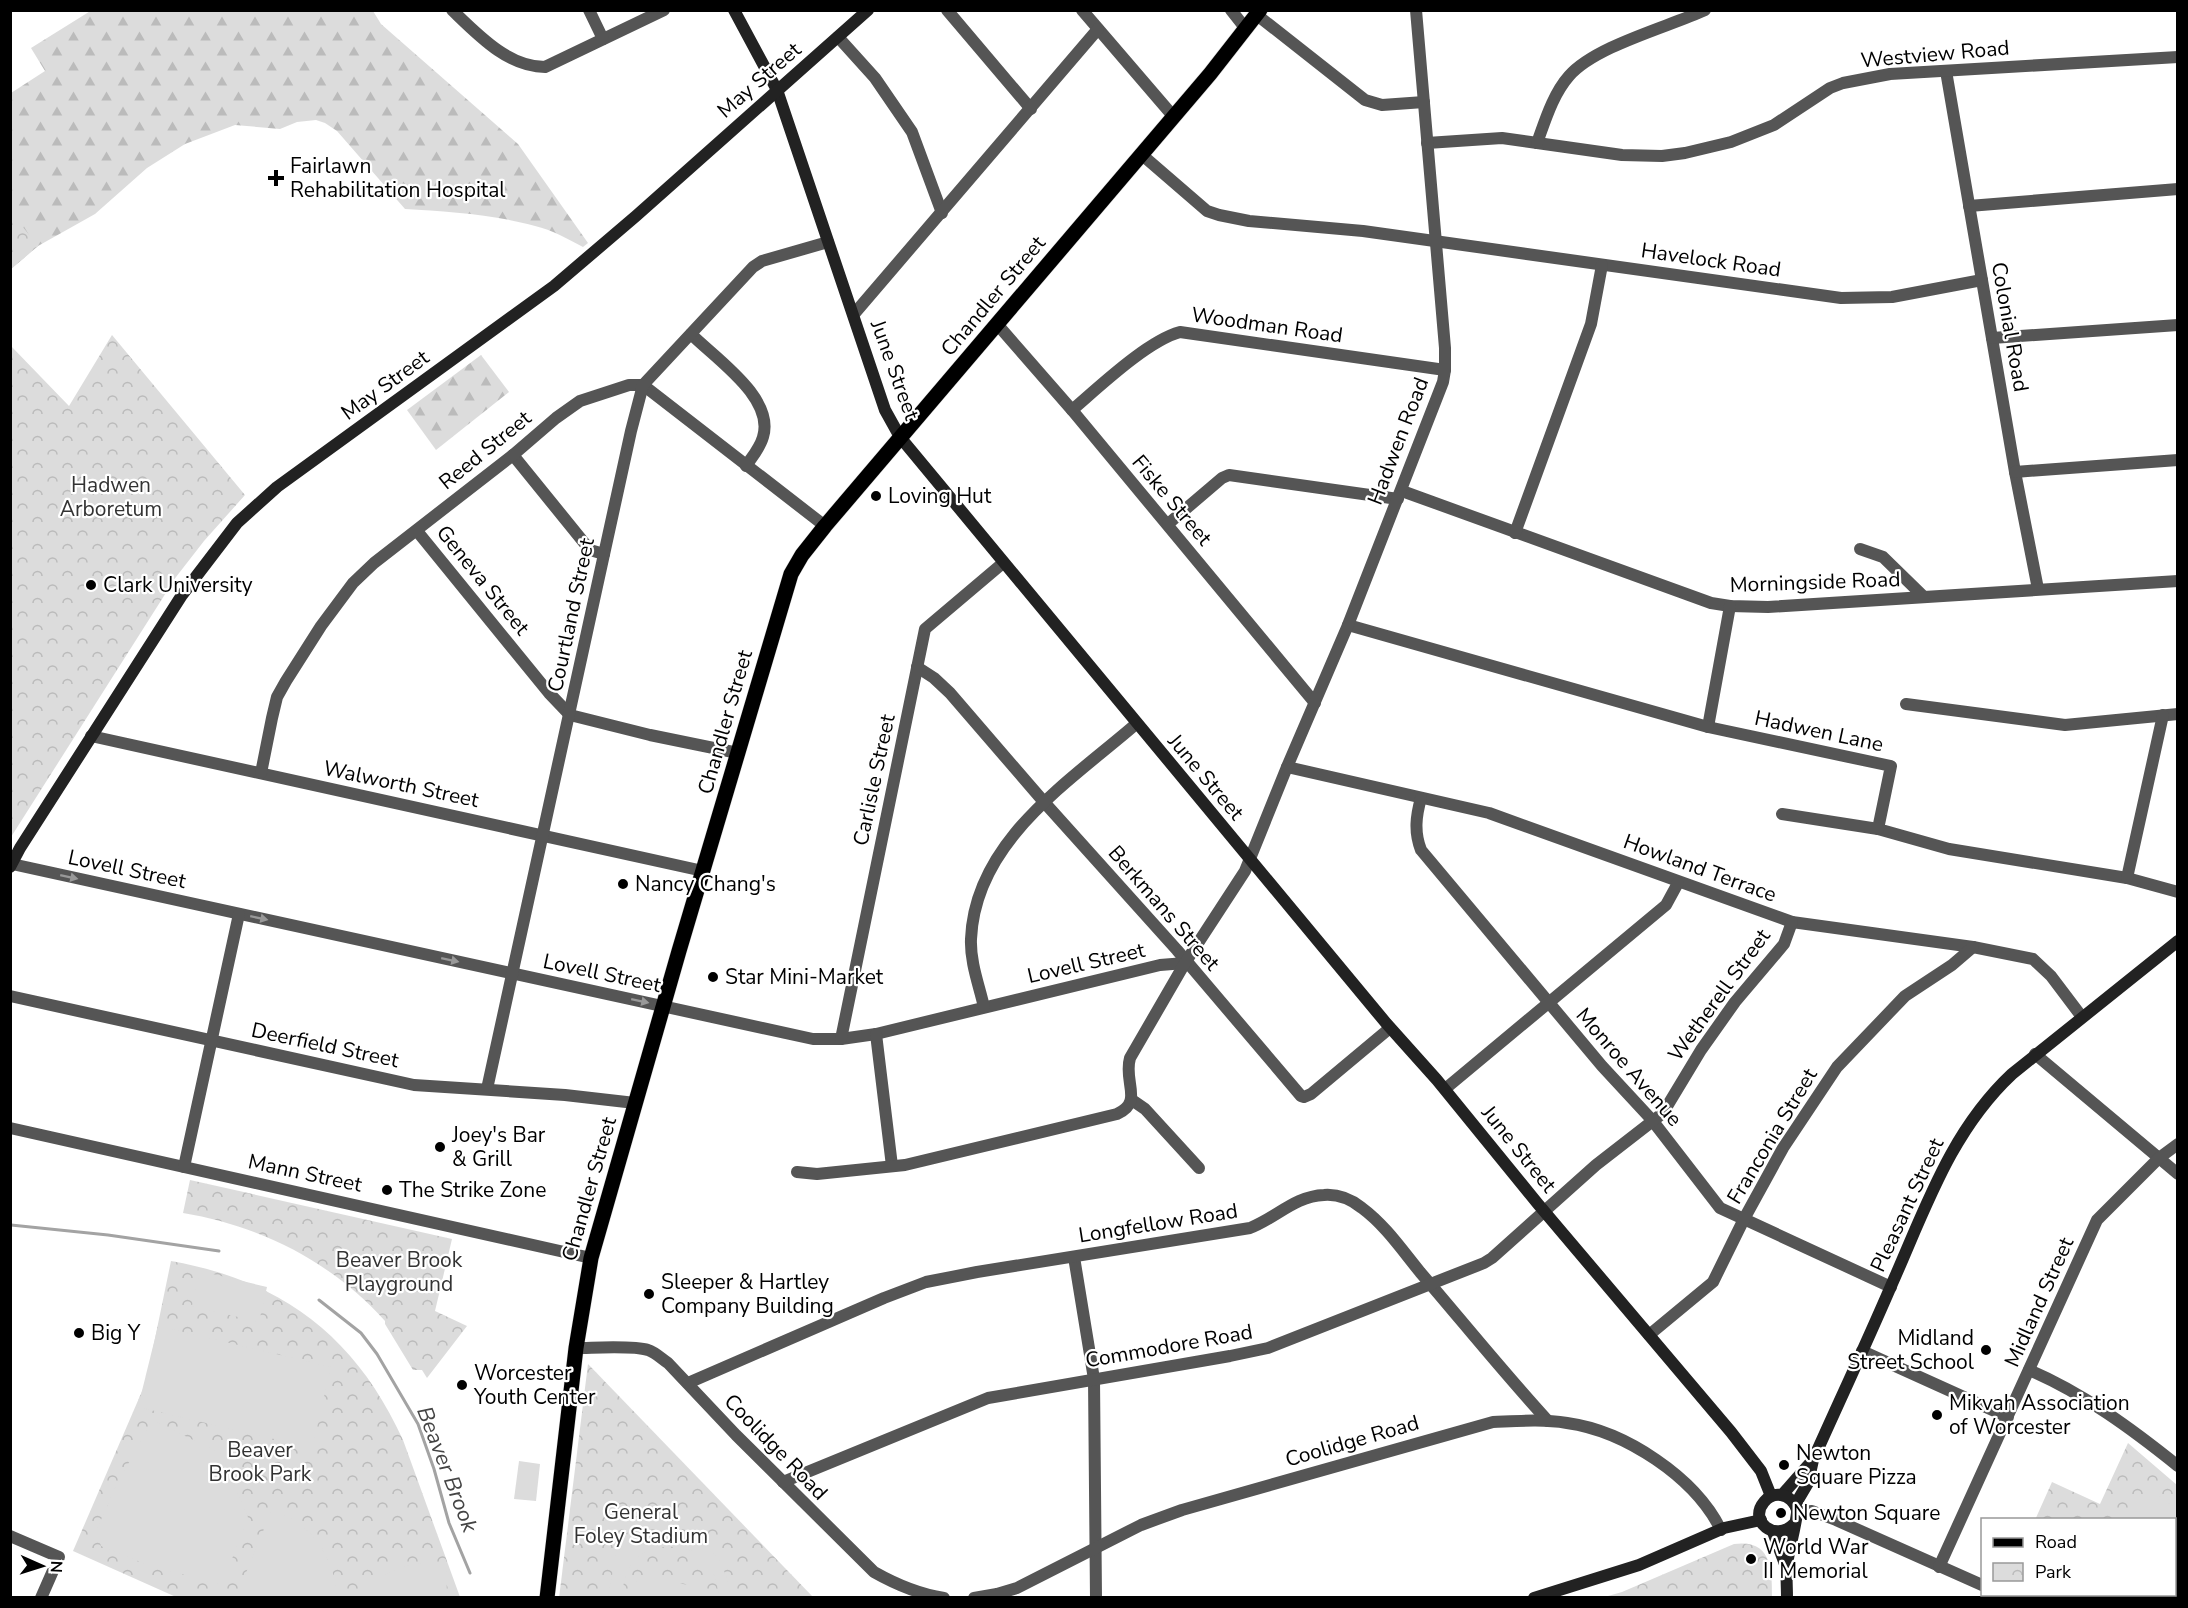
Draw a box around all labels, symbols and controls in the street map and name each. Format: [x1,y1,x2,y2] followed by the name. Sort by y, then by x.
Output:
[1859,34,2011,74] street label: Westview Road
[711,35,807,124] street label: May Street
[290,152,506,204] place label: Fairlawn Rehabilitation Hospital
[267,169,285,187] marker: Fairlawn Rehabilitation Hospital
[934,229,1052,362] street label: Chandler Street
[1639,236,1783,284] street label: Havelock Road
[1985,260,2035,394] street label: Colonial Road
[1189,301,1345,349] street label: Woodman Road
[864,315,926,424] street label: June Street
[335,343,435,426] street label: May Street
[1361,373,1435,509] street label: Hadwen Road
[433,404,537,496] street label: Reed Street
[1126,449,1219,552] street label: Fiske Street
[60,471,162,523] park label: Hadwen Arboretum
[888,482,992,510] place label: Loving Hut
[869,489,883,503] marker: Loving Hut
[430,519,536,641] street label: Geneva Street
[541,535,601,694] street label: Courtland Street
[1729,565,1901,599] street label: Morningside Road
[103,571,253,599] place label: Clark University
[84,578,98,592] marker: Clark University
[691,646,759,797] street label: Chandler Street
[1752,704,1886,758] street label: Hadwen Lane
[846,711,902,848] street label: Carlisle Street
[1161,727,1251,826] street label: June Street
[321,754,482,814] street label: Walworth Street
[1620,827,1780,909] street label: Howland Terrace
[1102,839,1227,977] street label: Berkmans Street
[66,843,189,895] street label: Lovell Street
[635,870,776,898] place label: Nancy Chang's
[60,873,79,882] one-way arrow
[616,877,630,891] marker: Nancy Chang's
[250,914,269,923] one-way arrow
[1661,923,1777,1067] street label: Wetherell Street
[1024,936,1148,990] street label: Lovell Street
[541,947,664,999] street label: Lovell Street
[441,955,459,965] one-way arrow
[725,963,884,991] place label: Star Mini-Market
[706,970,720,984] marker: Star Mini-Market
[631,997,650,1007] one-way arrow
[1570,1002,1688,1132] street label: Monroe Avenue
[249,1016,402,1074] street label: Deerfield Street
[1720,1062,1824,1209] street label: Franconia Street
[1475,1099,1563,1199] street label: June Street
[555,1113,623,1264] street label: Chandler Street
[451,1121,546,1173] place label: Joey's Bar & Grill
[1864,1133,1951,1277] street label: Pleasant Street
[433,1140,447,1154] marker: Joey's Bar & Grill
[246,1147,365,1199] street label: Mann Street
[399,1176,546,1204] place label: The Strike Zone
[380,1183,394,1197] marker: The Strike Zone
[1076,1197,1240,1249] street label: Longfellow Road
[1998,1232,2080,1371] street label: Midland Street
[336,1246,463,1298] park label: Beaver Brook Playground
[661,1268,834,1320] place label: Sleeper & Hartley Company Building
[642,1287,656,1301] marker: Sleeper & Hartley Company Building
[1083,1318,1255,1374] street label: Commodore Road
[91,1319,141,1347] place label: Big Y
[1847,1324,1975,1376] place label: Midland Street School
[72,1326,86,1340] marker: Big Y
[1979,1343,1993,1357] marker: Midland Street School
[473,1359,596,1411] place label: Worcester Youth Center
[455,1378,469,1392] marker: Worcester Youth Center
[718,1388,834,1506] street label: Coolidge Road
[1949,1389,2130,1441] place label: Mikvah Association of Worcester
[409,1402,485,1538] water label: Beaver Brook
[1930,1408,1944,1422] marker: Mikvah Association of Worcester
[1282,1409,1422,1473] street label: Coolidge Road
[209,1436,312,1488] park label: Beaver Brook Park
[1796,1439,1917,1491] place label: Newton Square Pizza
[1777,1458,1791,1472] marker: Newton Square Pizza
[574,1498,708,1550] park label: General Foley Stadium
[1793,1499,1940,1527] place label: Newton Square
[1774,1506,1788,1520] marker: Newton Square
[1981,1518,2176,1596] legend
[2035,1530,2077,1554] text: Road
[1763,1533,1869,1585] place label: World War II Memorial
[12,1536,72,1596] north arrow
[1744,1552,1758,1566] marker: World War II Memorial
[45,1560,67,1573] text: N
[2035,1560,2072,1584] text: Park

